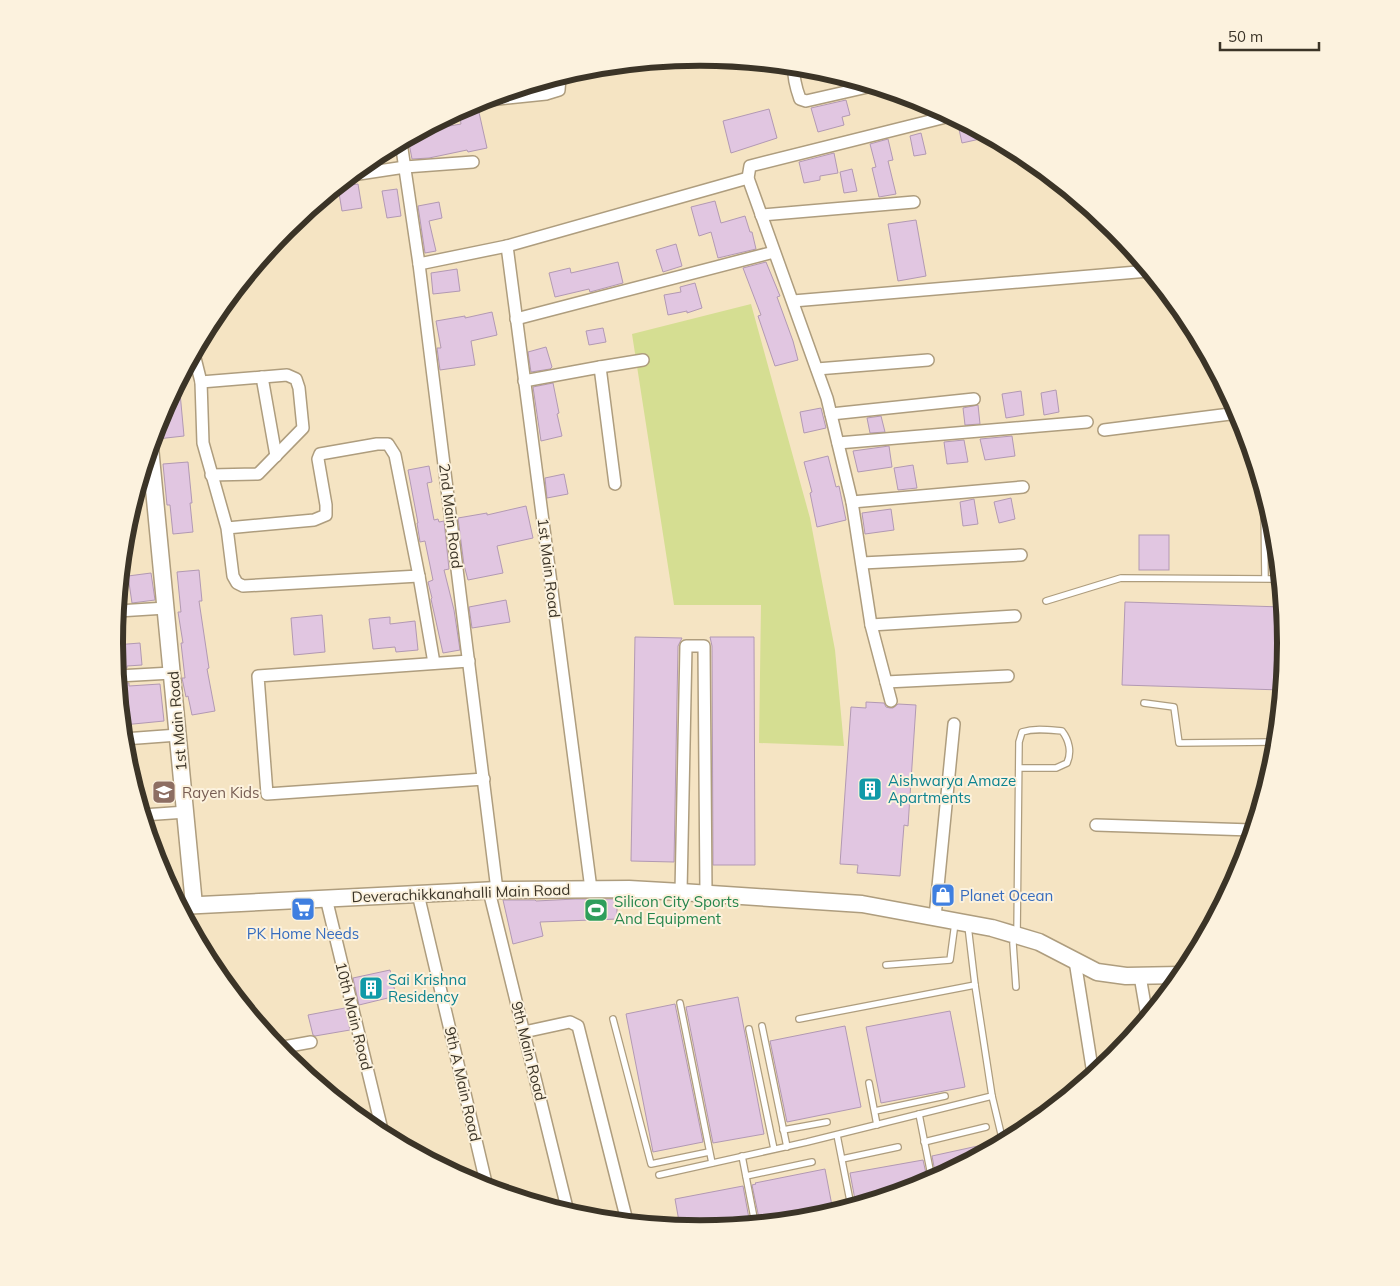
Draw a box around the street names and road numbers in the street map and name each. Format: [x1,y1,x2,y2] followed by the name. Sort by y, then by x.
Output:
[435,462,467,570] street label: 2nd Main Road
[533,517,565,619] street label: 1st Main Road
[163,670,191,772] street label: 1st Main Road
[351,880,571,906] street label: Deverachikkanahalli Main Road
[331,960,377,1072] street label: 10th Main Road
[507,999,551,1103] street label: 9th Main Road
[441,1025,485,1143] street label: 9th A Main Road

